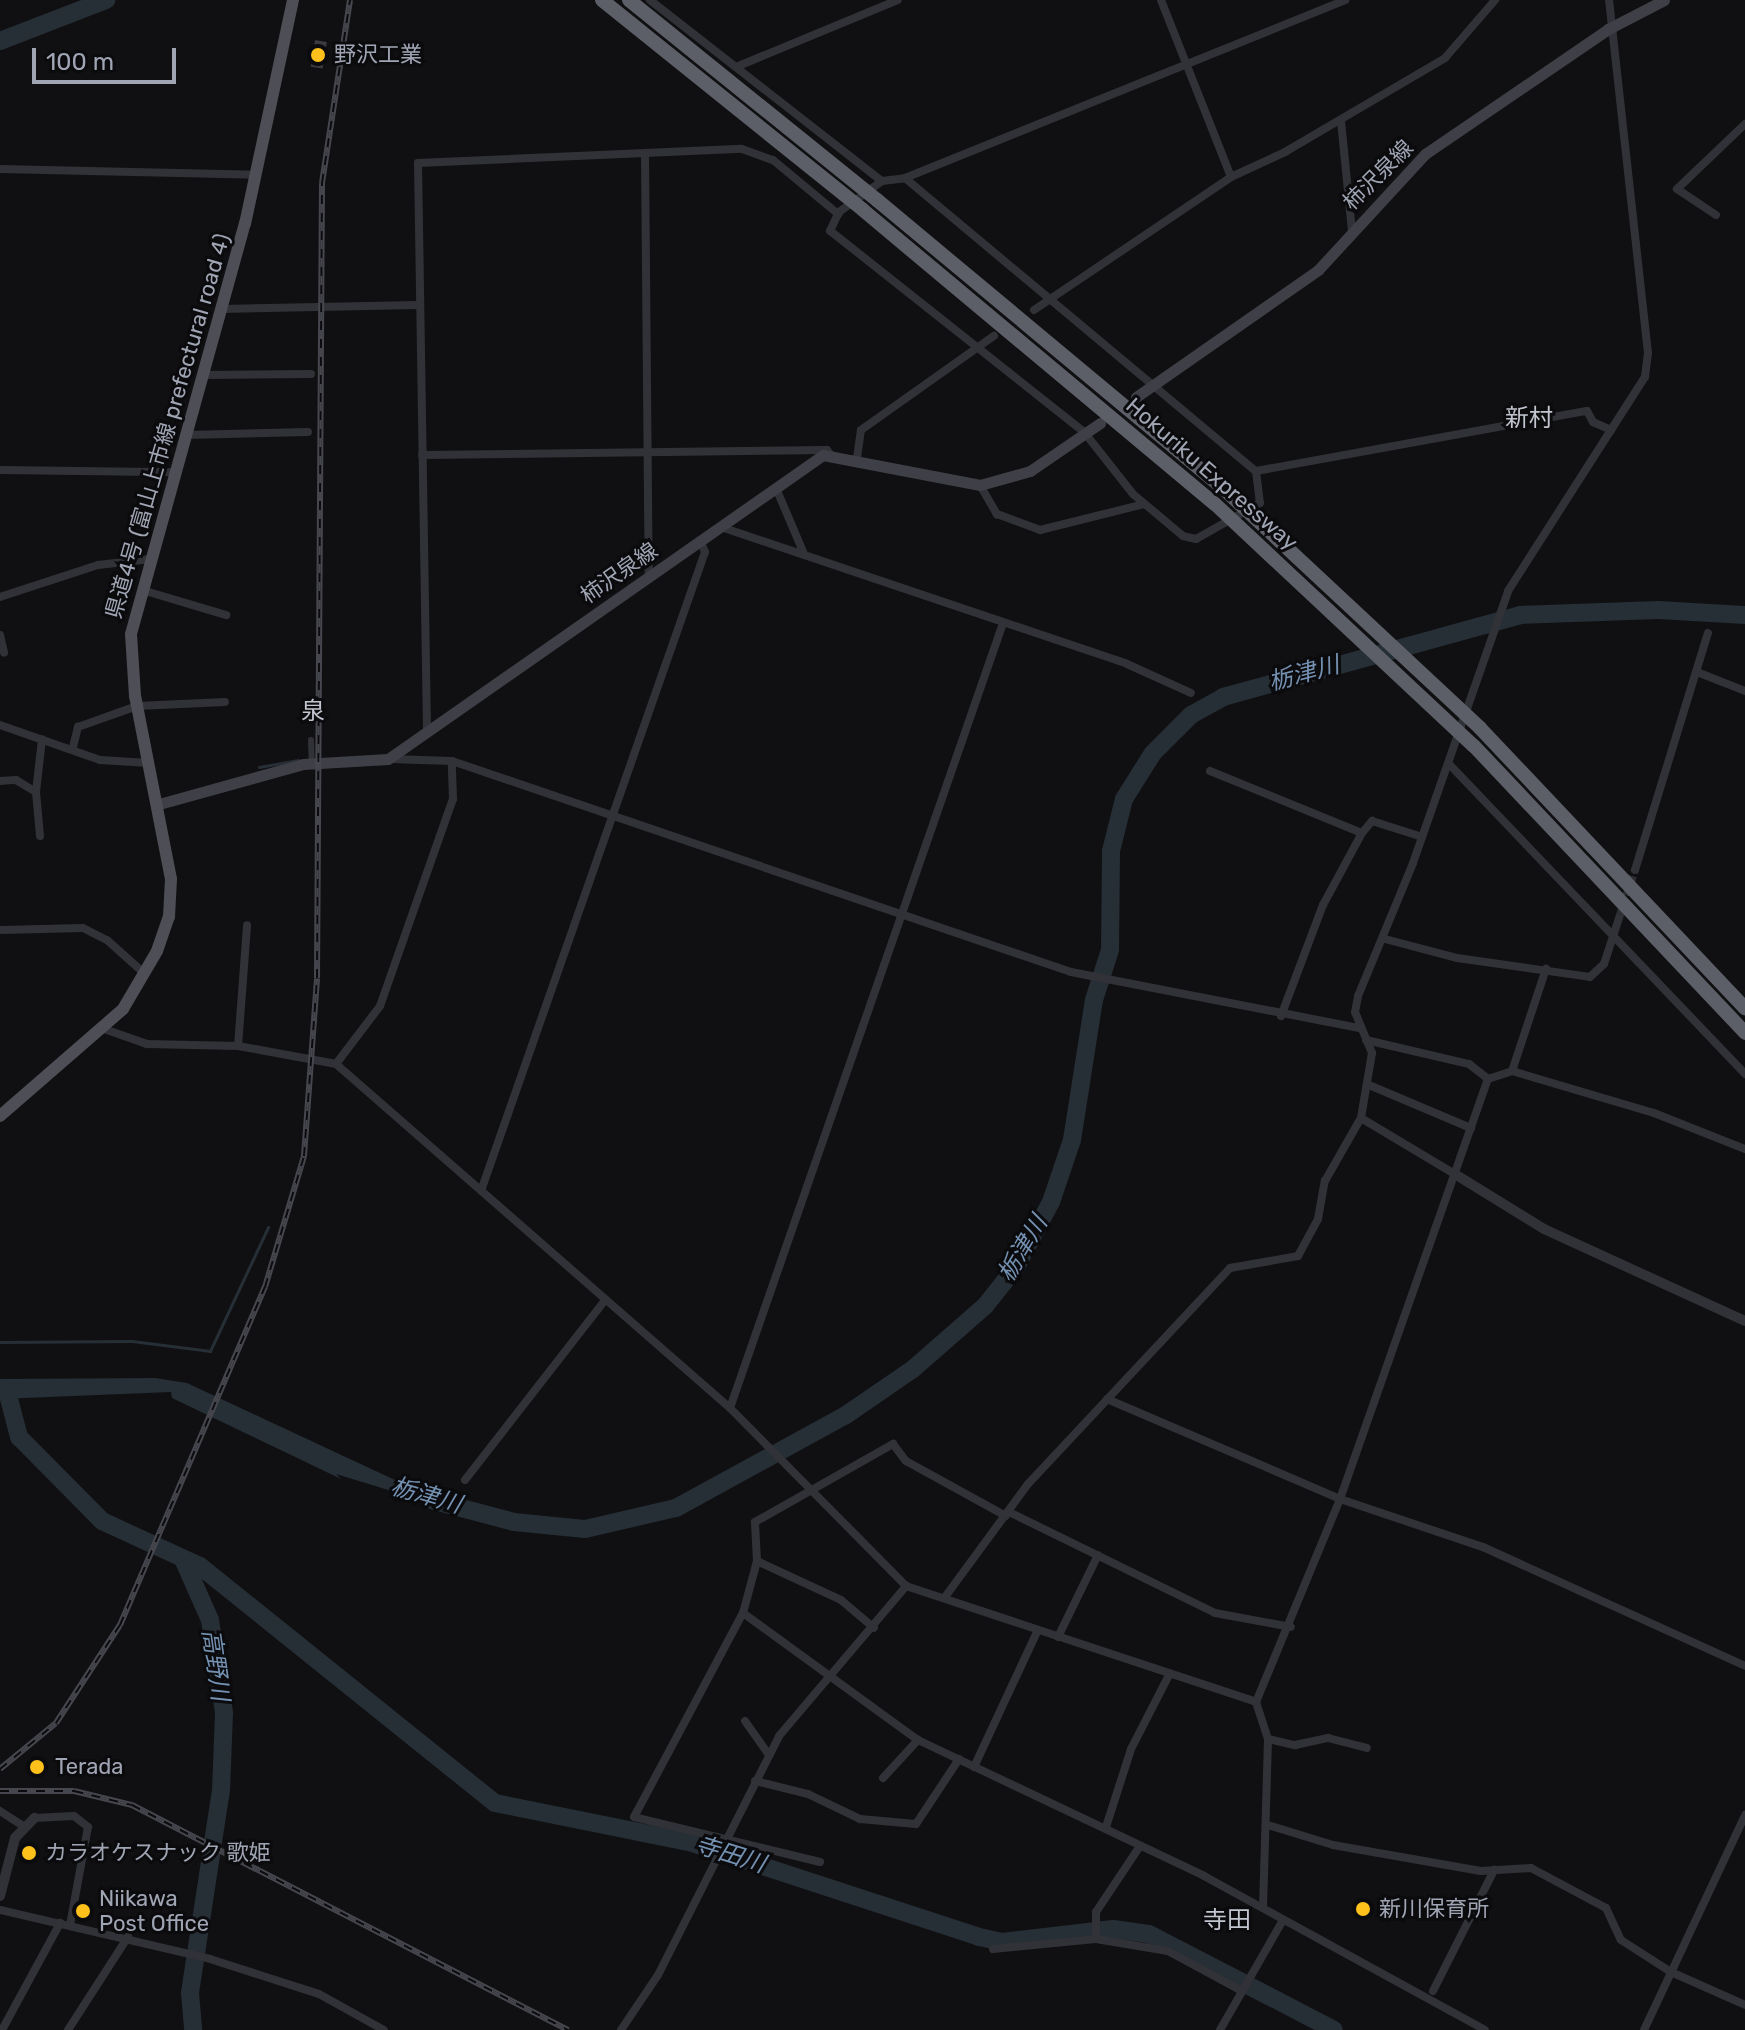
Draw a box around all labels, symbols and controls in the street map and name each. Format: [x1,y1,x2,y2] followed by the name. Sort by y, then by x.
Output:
[36,32,180,82] scale bar
[334,42,422,68] place label: 野沢工業
[309,46,327,64] marker: 野沢工業
[46,48,114,76] text: 100 m
[1338,135,1418,215] street label: 柿沢泉線
[100,231,236,621] street label: 県道4号 (富山上市線 prefectural road 4)
[1121,392,1303,556] street label: Hokuriku Expressway
[1505,405,1553,433] district label: 新村
[575,537,663,609] street label: 柿沢泉線
[1265,651,1343,697] water label: 栃津川
[301,698,325,726] district label: 泉
[992,1211,1054,1287] water label: 栃津川
[387,1472,465,1520] water label: 栃津川
[196,1627,234,1703] water label: 高野川
[55,1754,124,1780] place label: Terada
[26,1756,48,1778] marker: Terada
[691,1831,769,1879] water label: 寺田川
[45,1840,270,1866] place label: カラオケスナック 歌姫
[20,1844,38,1862] marker: カラオケスナック 歌姫
[99,1885,209,1936] place label: Niikawa Post Office
[1379,1896,1489,1922] place label: 新川保育所
[1354,1900,1372,1918] marker: 新川保育所
[74,1902,92,1920] marker: Niikawa Post Office
[1203,1907,1251,1935] district label: 寺田

